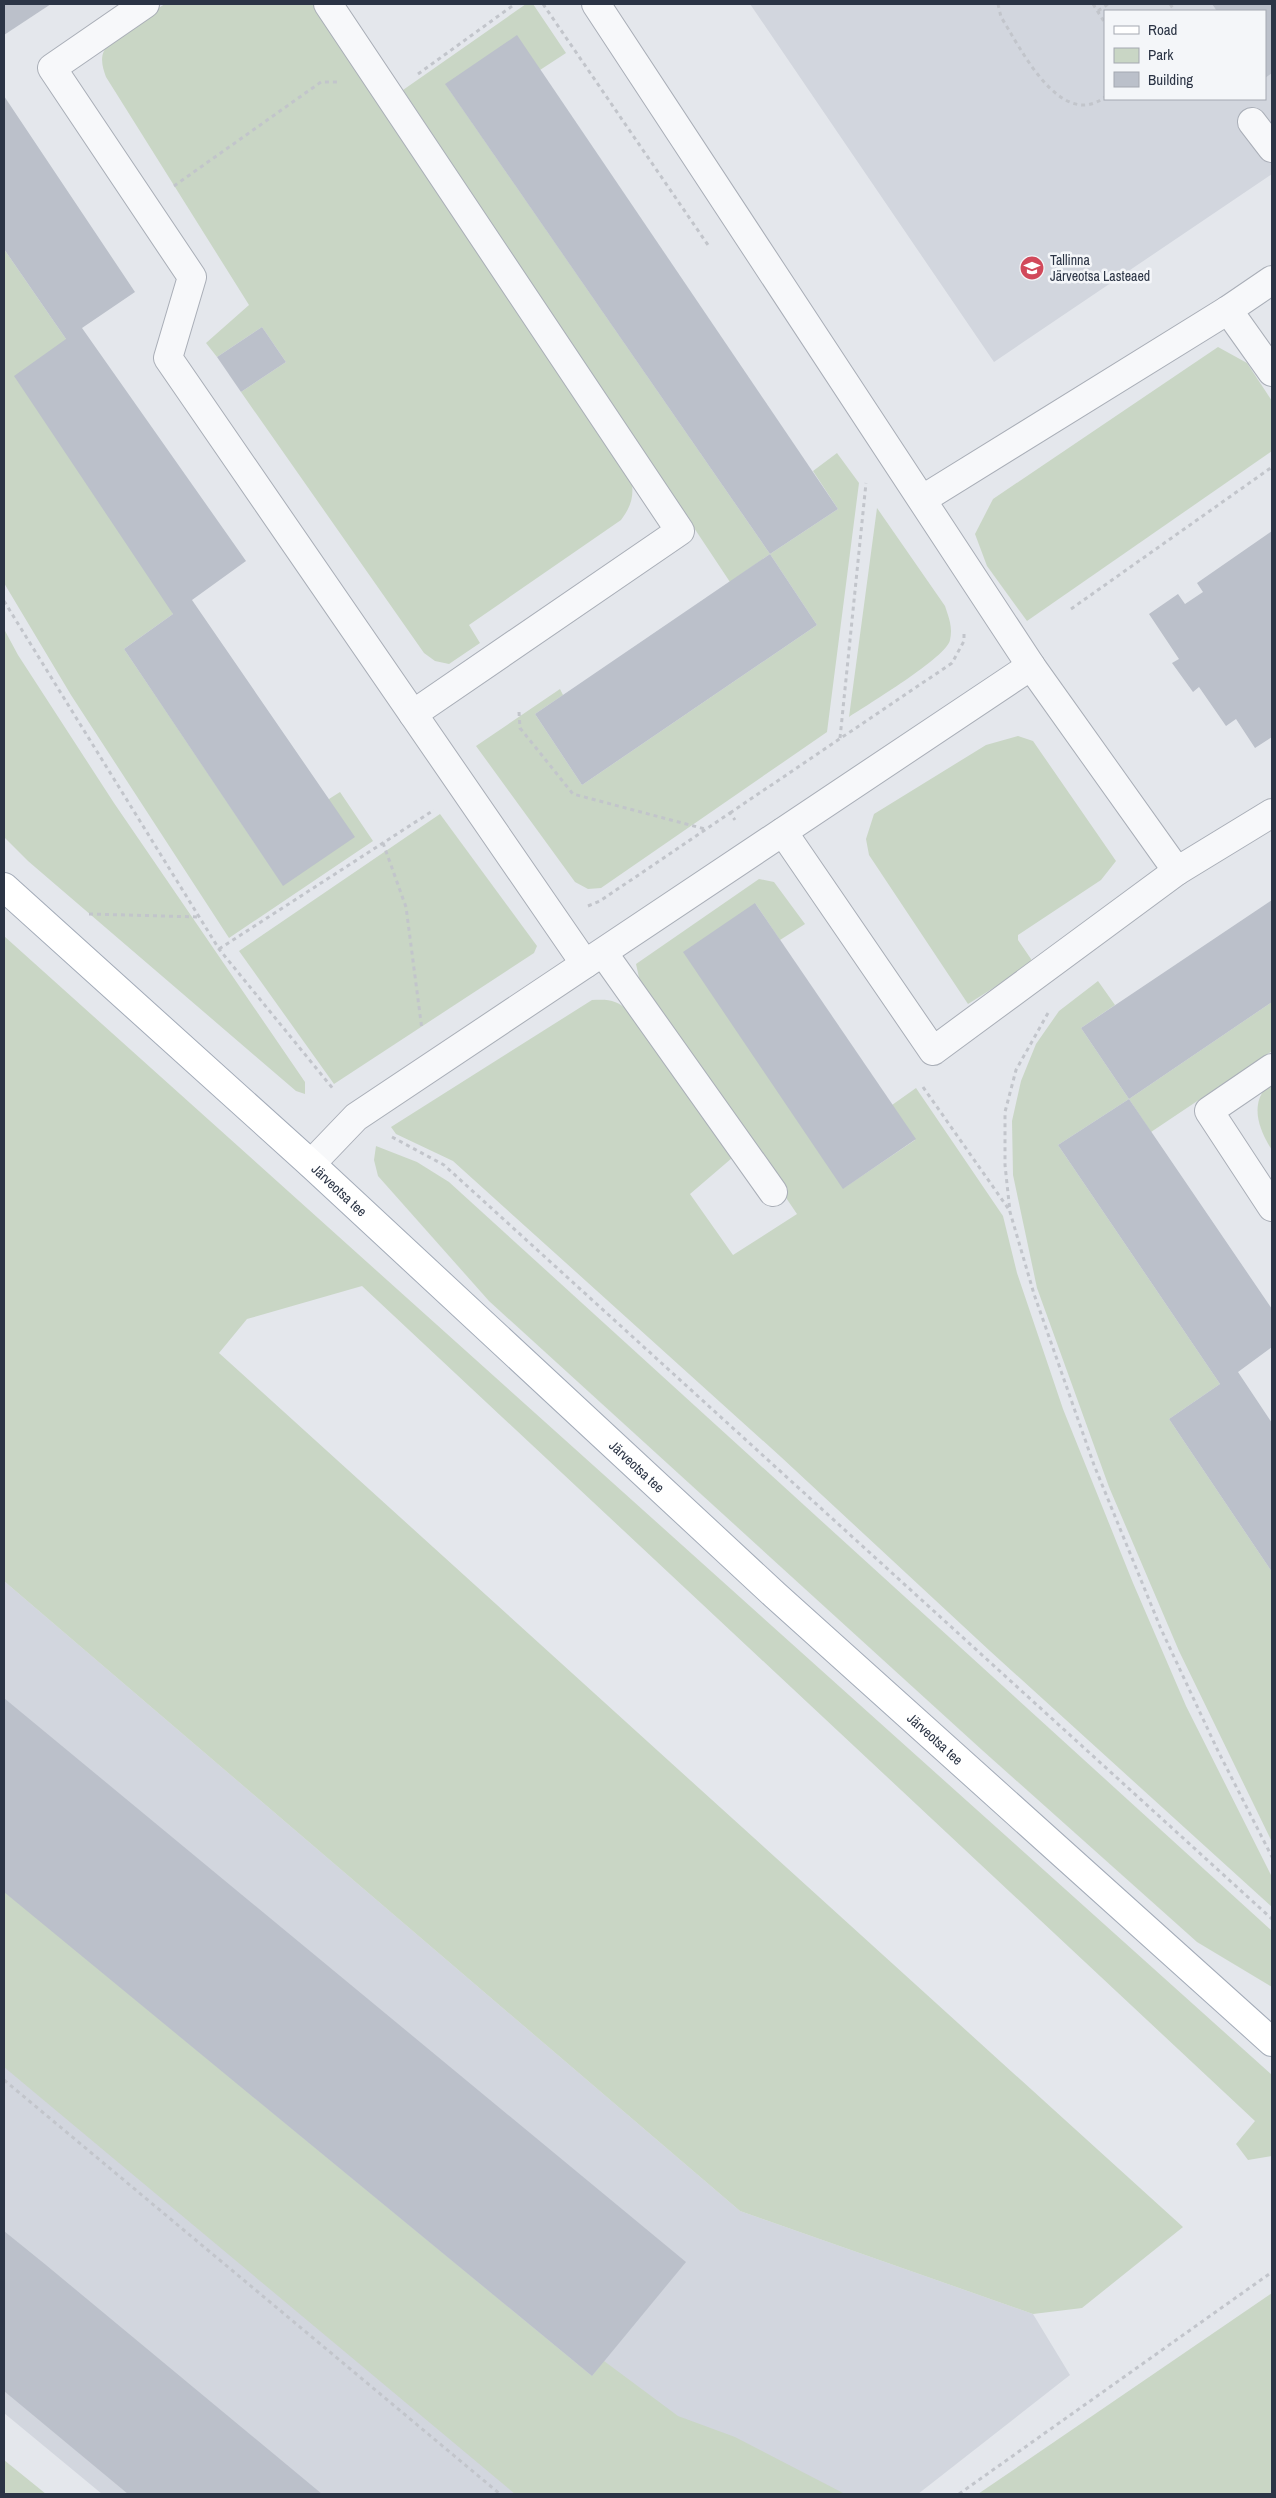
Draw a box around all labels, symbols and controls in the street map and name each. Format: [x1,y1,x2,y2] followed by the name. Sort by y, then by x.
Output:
[1104,10,1266,100] legend
[1148,19,1177,40] text: Road
[1148,44,1174,65] text: Park
[1148,69,1193,90] text: Building
[1050,251,1150,285] place label: Tallinna Järveotsa Lasteaed
[1019,255,1045,281] school or university icon: Tallinna Järveotsa Lasteaed
[308,1160,371,1220] street label: Järveotsa tee
[605,1436,668,1497] street label: Järveotsa tee
[903,1709,967,1769] street label: Järveotsa tee

